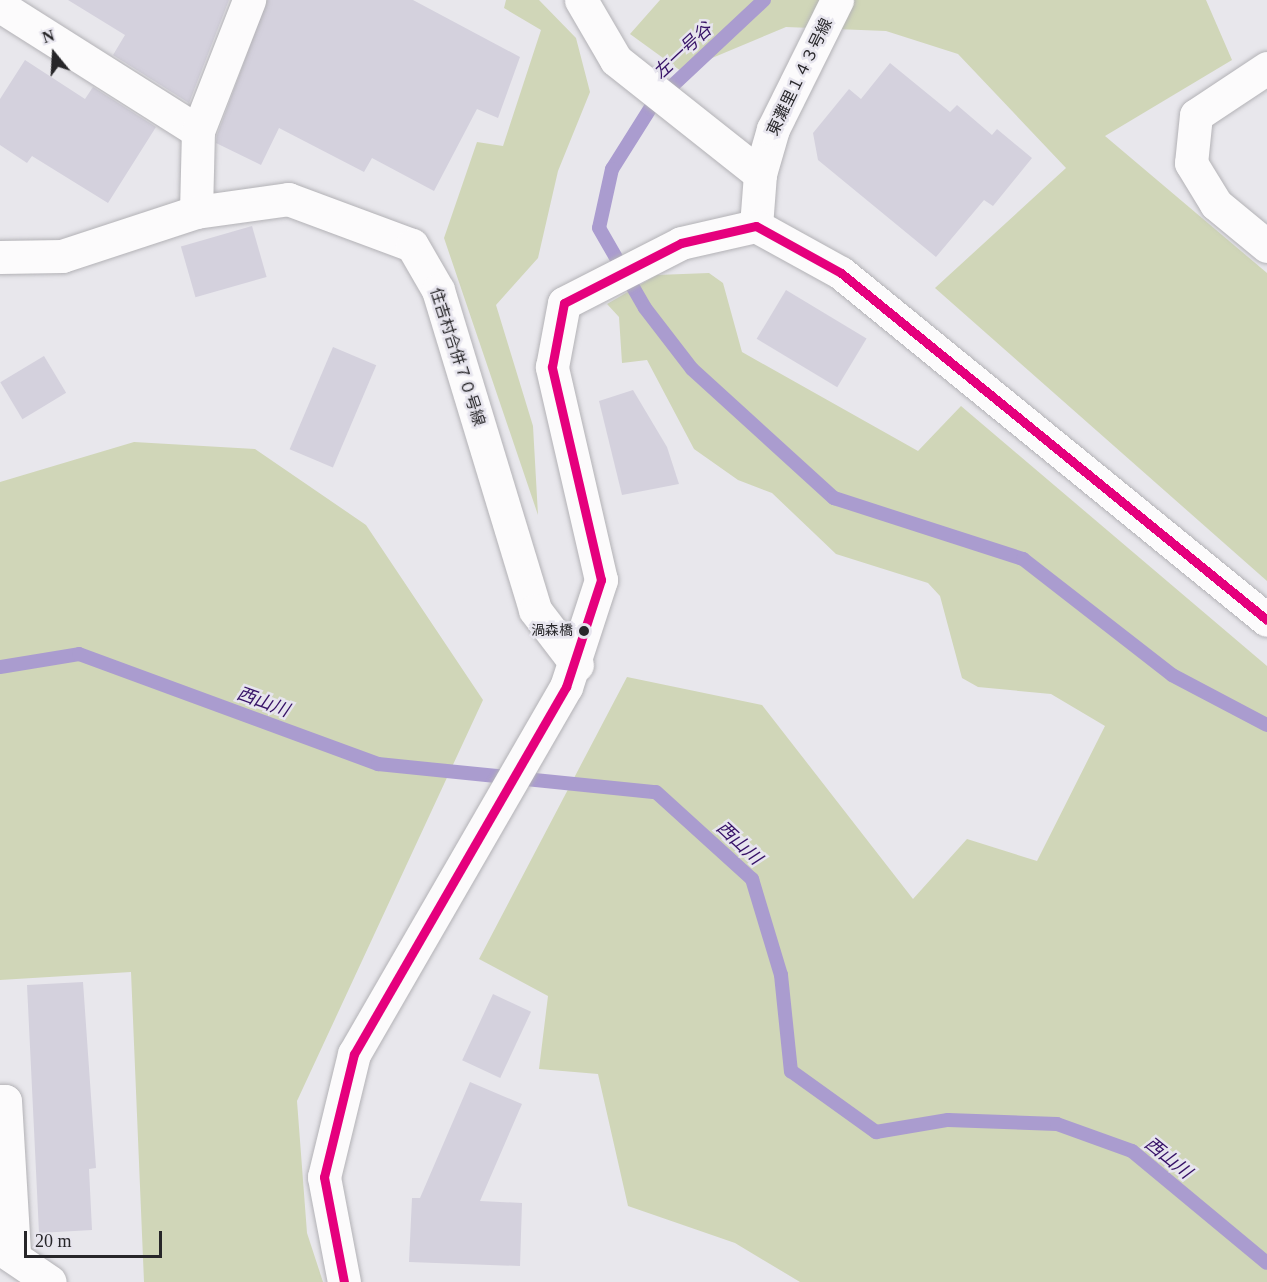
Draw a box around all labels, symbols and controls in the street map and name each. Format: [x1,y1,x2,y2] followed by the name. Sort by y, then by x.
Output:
[763,15,837,139] street label: 東灘里１４３号線
[649,19,717,83] water label: 左一号谷
[24,24,84,84] north arrow
[40,27,56,46] text: N
[426,286,488,428] street label: 住吉村合併７０号線
[531,623,573,639] place label: 渦森橋
[578,625,590,637] marker: 渦森橋
[234,683,292,721] water label: 西山川
[712,817,766,869] water label: 西山川
[1140,1133,1196,1183] water label: 西山川
[27,1219,165,1257] scale bar
[35,1231,72,1251] text: 20 m

